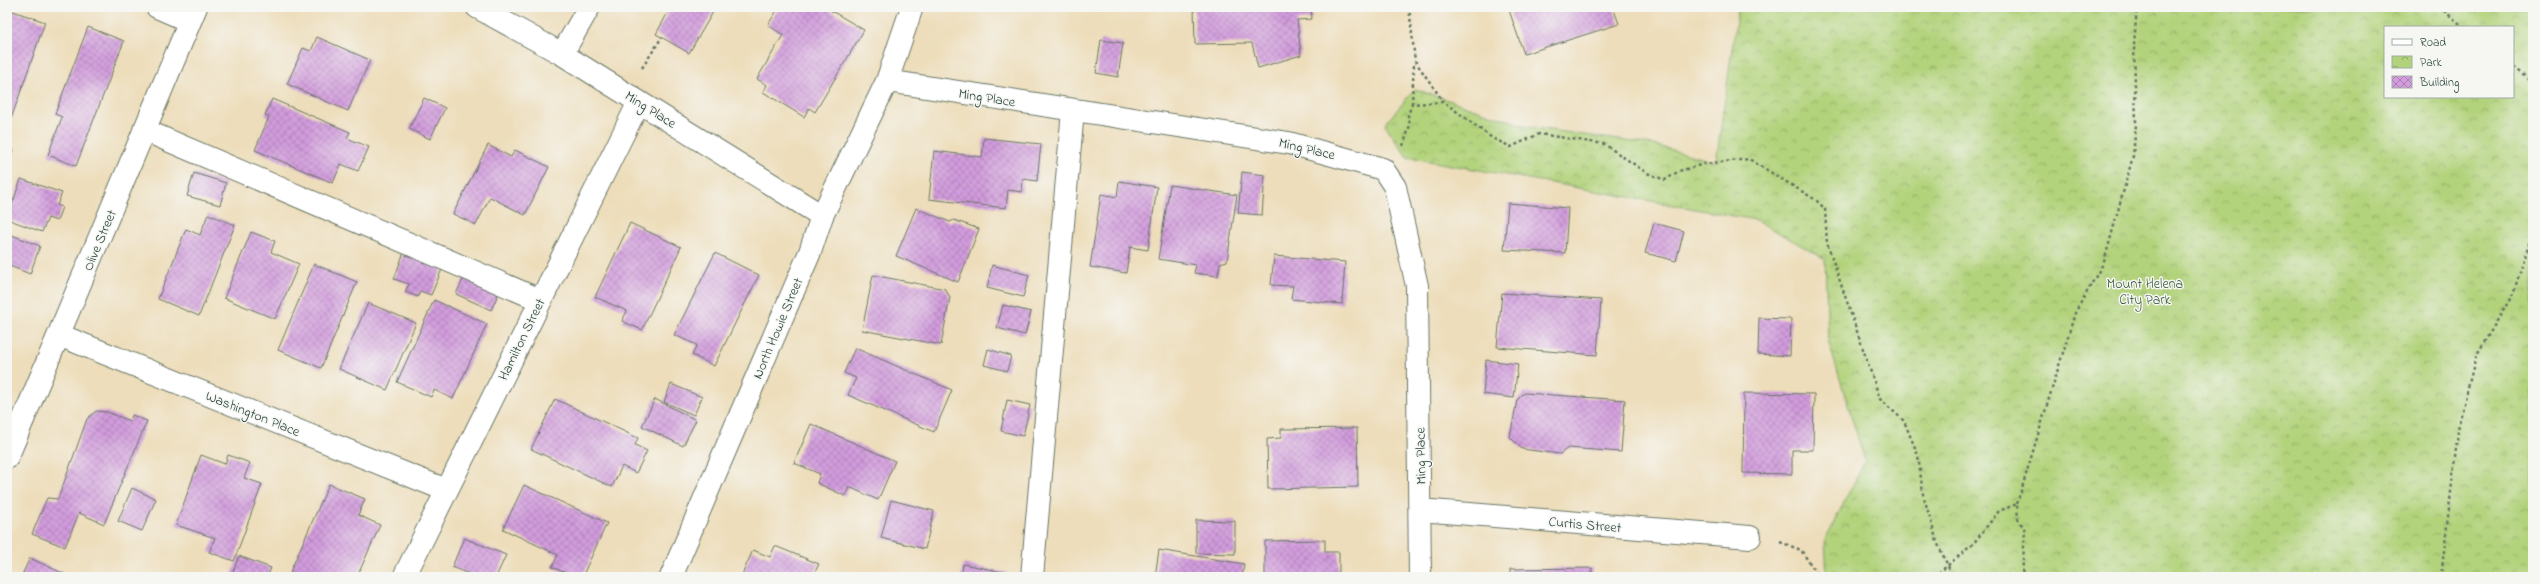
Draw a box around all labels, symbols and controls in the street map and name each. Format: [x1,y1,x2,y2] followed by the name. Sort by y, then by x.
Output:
[2384,26,2514,98] legend
[2420,34,2446,52] text: Road
[2420,54,2442,72] text: Park
[2419,74,2459,93] text: Building
[957,84,1017,114] street label: Ming Place
[620,86,681,136] street label: Ming Place
[1276,133,1338,167] street label: Ming Place
[78,206,123,275] street label: Olive Street
[748,274,809,382] street label: North Howie Street
[2107,274,2183,312] park label: Mount Helena City Park
[493,295,551,384] street label: Hamilton Street
[202,386,303,444] street label: Washington Place
[1410,426,1433,485] street label: Ming Place
[1548,512,1622,539] street label: Curtis Street

